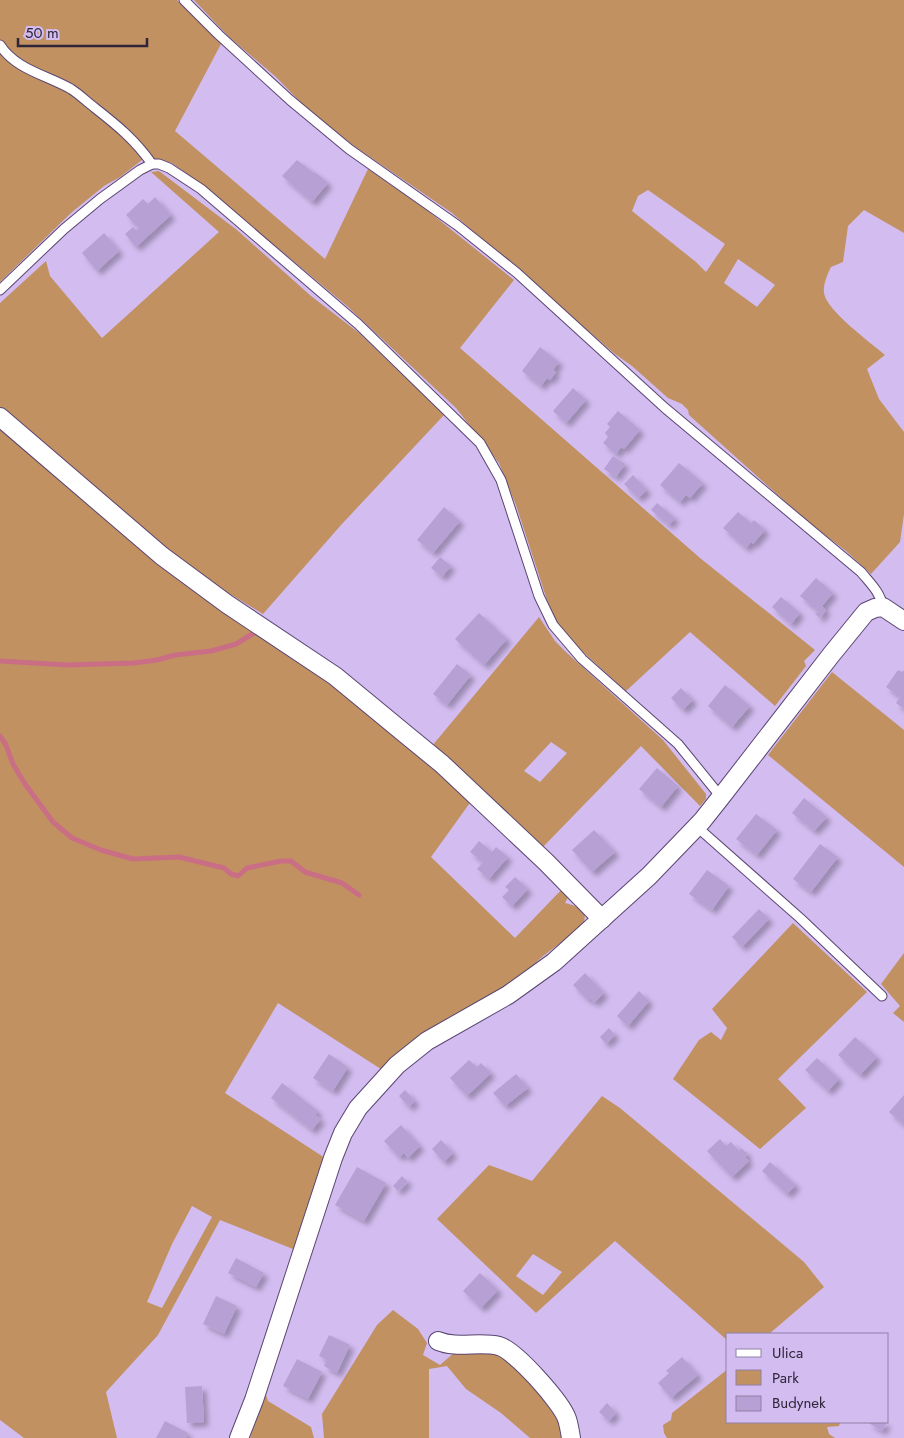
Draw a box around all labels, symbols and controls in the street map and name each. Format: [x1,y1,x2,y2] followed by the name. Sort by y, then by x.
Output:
[18,15,146,47] scale bar
[25,22,59,44] text: 50 m
[726,1333,889,1423] legend
[772,1342,803,1364] text: Ulica
[772,1367,799,1389] text: Park
[772,1392,826,1414] text: Budynek

